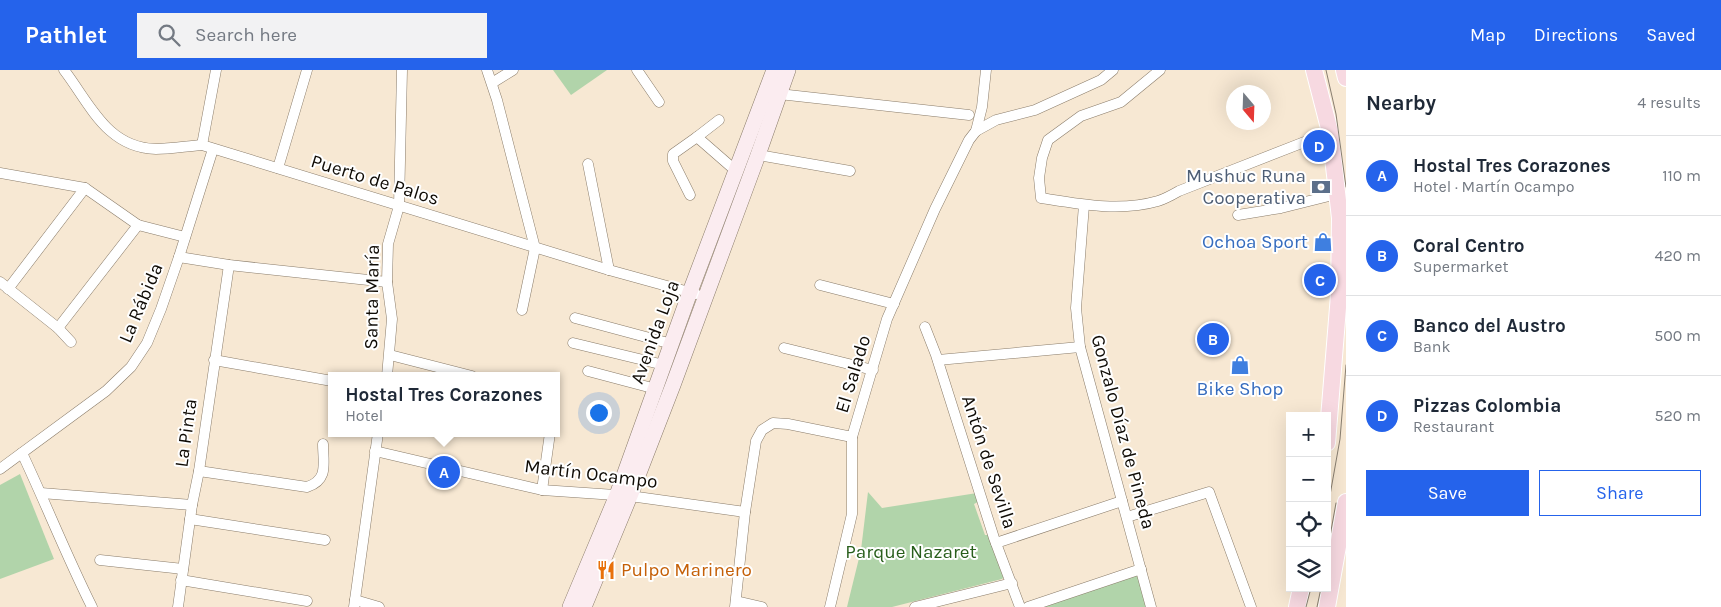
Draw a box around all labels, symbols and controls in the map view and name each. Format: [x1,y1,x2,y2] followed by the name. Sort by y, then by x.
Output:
[137,13,487,58] search box
[25,21,107,49] text: Pathlet
[155,21,183,49] icon: search
[195,24,297,46] text: Search here
[1470,24,1506,46] text: Map
[1534,24,1618,46] text: Directions
[1646,24,1696,46] text: Saved
[1226,85,1271,130] north arrow
[1366,91,1436,115] text: Nearby
[1637,93,1701,112] text: 4 results
[1303,127,1335,165] pin: D
[308,150,442,210] street label: Puerto de Palos
[1413,155,1611,177] text: Hostal Tres Corazones
[1186,165,1306,209] place label: Mushuc Runa Cooperativa
[1377,166,1387,185] text: A
[1662,166,1701,185] text: 110 m
[1310,176,1332,198] bank icon: Mushuc Runa Cooperativa
[1413,177,1574,196] text: Hotel · Martín Ocampo
[1202,231,1308,253] place label: Ochoa Sport
[1312,231,1334,253] shop icon: Ochoa Sport
[1413,235,1525,257] text: Coral Centro
[360,244,384,350] street label: Santa María
[1377,246,1387,265] text: B
[1655,246,1701,265] text: 420 m
[1413,257,1509,276] text: Supermarket
[114,260,168,346] street label: La Rábida
[1304,261,1336,299] pin: C
[626,277,684,387] street label: Avenida Loja
[1413,315,1566,337] text: Banco del Austro
[1197,320,1229,358] pin: B
[1377,326,1387,345] text: C
[1654,326,1701,345] text: 500 m
[1086,332,1160,532] street label: Gonzalo Díaz de Pineda
[831,333,875,415] street label: El Salado
[1413,337,1450,356] text: Bank
[1229,354,1251,376] shop icon: Bike Shop
[328,372,560,437] popup
[1197,378,1283,400] place label: Bike Shop
[345,384,543,406] text: Hostal Tres Corazones
[957,393,1021,531] street label: Antón de Sevilla
[1413,395,1561,417] text: Pizzas Colombia
[170,397,202,469] street label: La Pinta
[586,400,612,426] your location
[345,406,383,425] text: Hotel
[1377,406,1387,425] text: D
[1654,406,1701,425] text: 520 m
[1286,412,1331,592] map controls
[1286,412,1331,457] button: +
[1413,417,1494,436] text: Restaurant
[428,453,460,491] pin: A
[523,455,659,493] street label: Martín Ocampo
[1286,457,1331,502] button: −
[1366,470,1529,516] button: Save
[1539,470,1701,516] button: Share
[1286,502,1331,547] button: locate
[845,541,977,563] park label: Parque Nazaret
[1286,547,1331,592] button: layers
[595,559,617,581] restaurant icon: Pulpo Marinero
[621,559,752,581] place label: Pulpo Marinero

